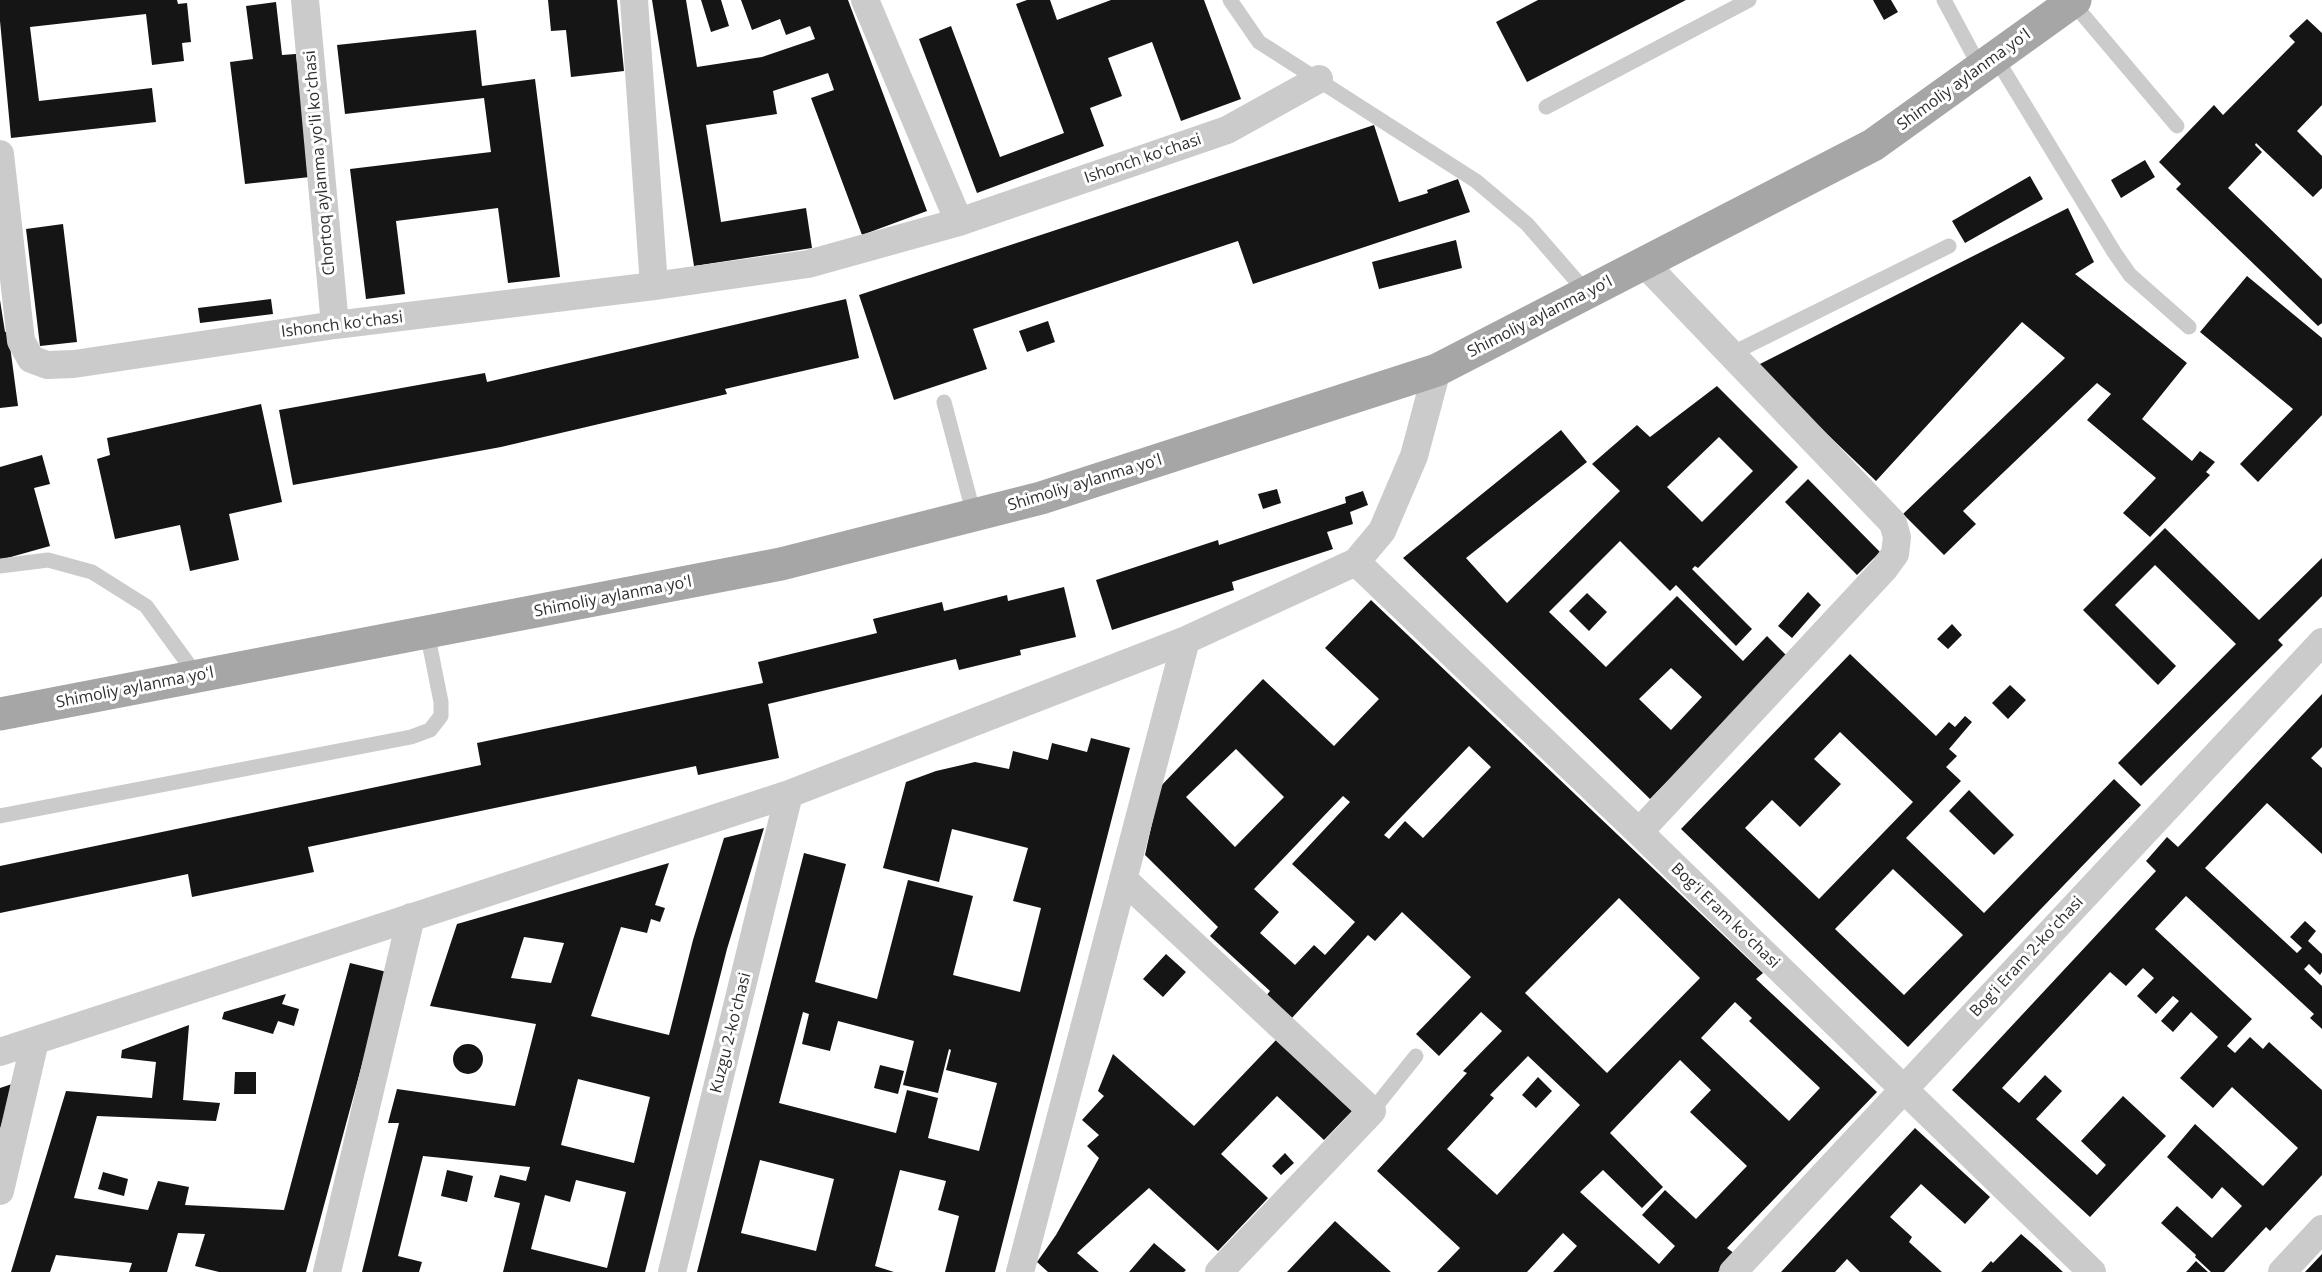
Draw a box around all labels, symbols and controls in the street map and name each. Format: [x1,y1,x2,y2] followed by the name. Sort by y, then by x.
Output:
[1894,25,2034,135] street label: Shimoliy aylanma yoʻl
[301,50,339,276] street label: Chortoq aylanma yoʻli koʻchasi
[1082,130,1204,188] street label: Ishonch koʻchasi
[1464,272,1616,362] street label: Shimoliy aylanma yoʻl
[280,308,404,342] street label: Ishonch koʻchasi
[1006,450,1164,516] street label: Shimoliy aylanma yoʻl
[533,572,693,622] street label: Shimoliy aylanma yoʻl
[55,663,215,713] street label: Shimoliy aylanma yoʻl
[1667,859,1783,973] street label: Bogʻi Eram koʻchasi
[1966,893,2088,1021] street label: Bogʻi Eram 2-koʻchasi
[707,971,755,1095] street label: Kuzgu 2-koʻchasi

